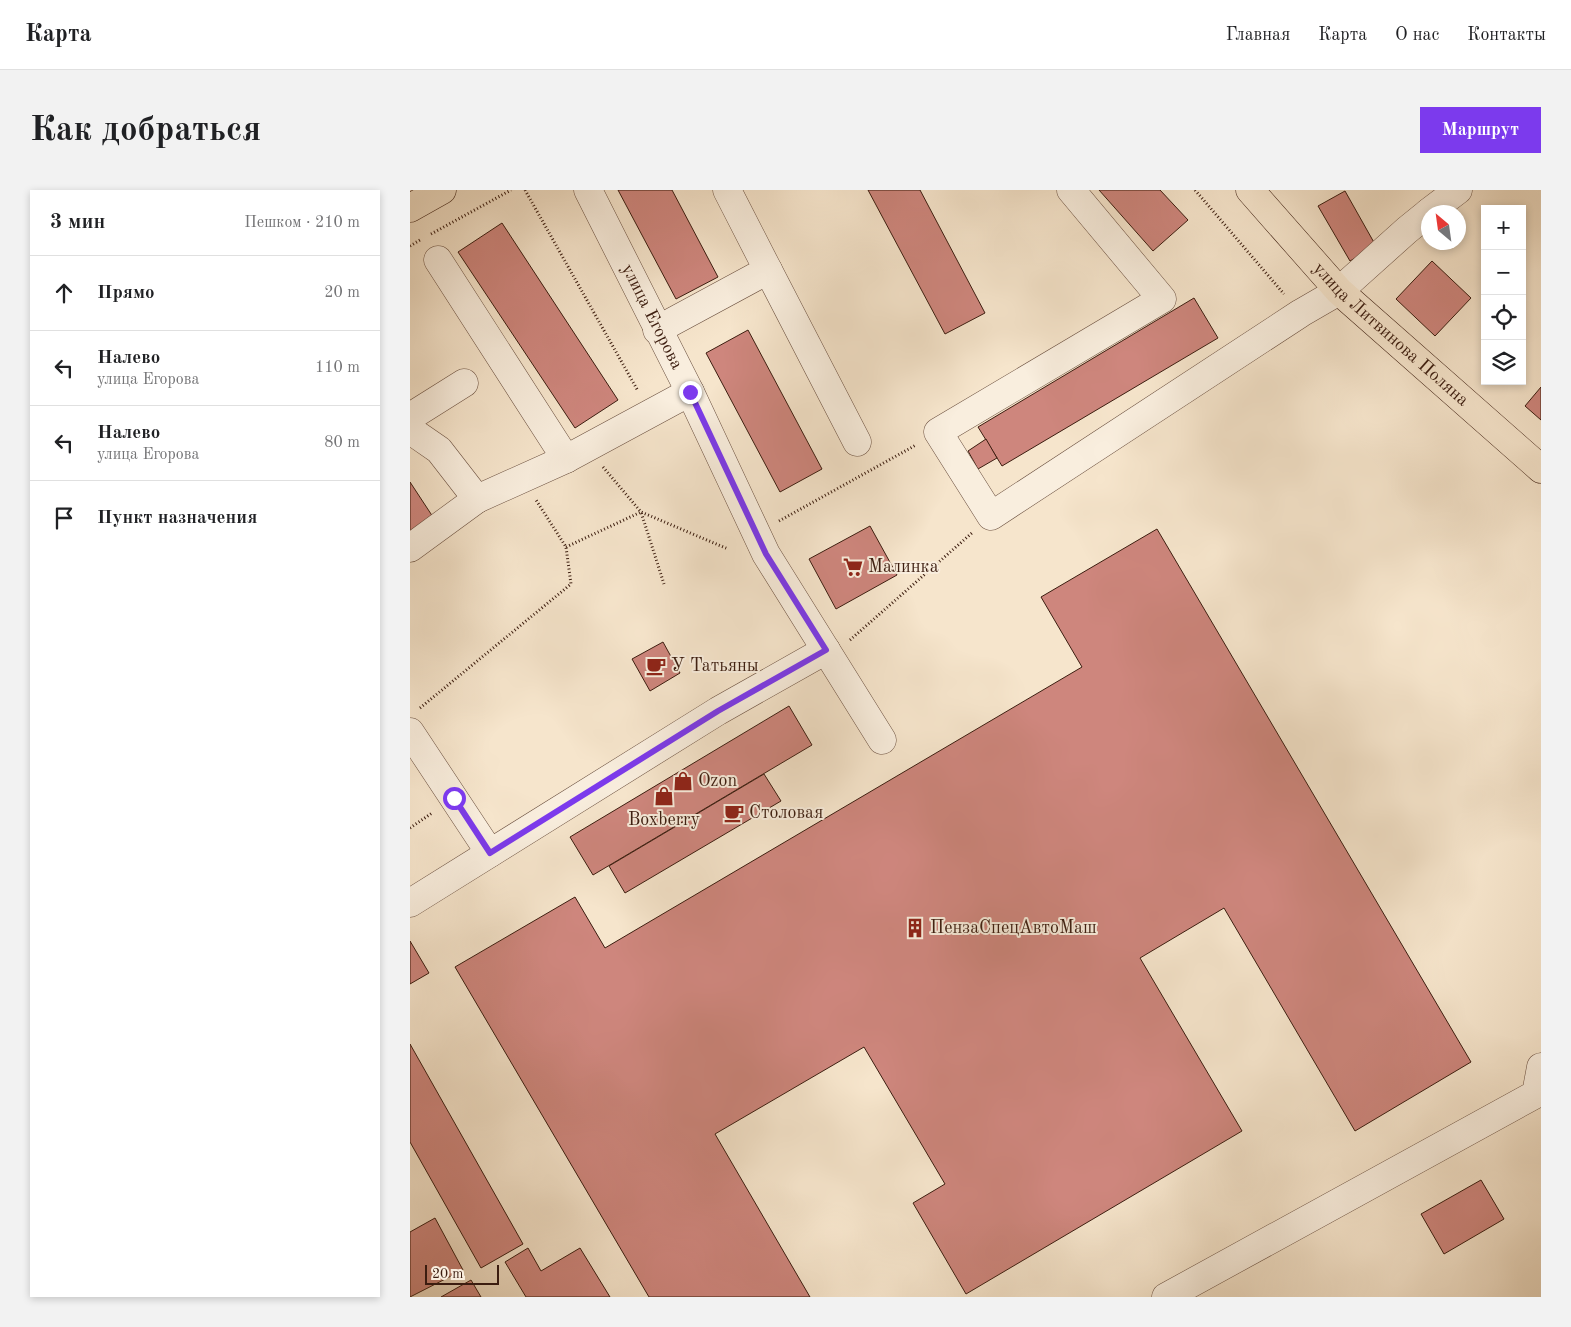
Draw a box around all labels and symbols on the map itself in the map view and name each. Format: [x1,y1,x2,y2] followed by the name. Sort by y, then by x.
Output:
[1421,205,1466,250] north arrow
[1310,259,1472,410] street label: улица Литвинова Поляна
[618,261,686,372] street label: улица Егорова
[679,381,702,404] route end
[842,556,864,578] supermarket icon: Малинка
[868,558,939,576] place label: Малинка
[645,655,667,677] cafe icon: У Татьяны
[671,657,759,675] place label: У Татьяны
[672,770,694,792] shop icon: Ozon
[698,772,737,790] place label: Ozon
[653,785,675,807] shop icon: Boxberry
[443,787,466,810] route start
[723,802,745,824] cafe icon: Столовая
[749,804,823,822] place label: Столовая
[628,811,700,829] place label: Boxberry
[904,917,926,939] building icon: ПензаСпецАвтоМаш
[930,919,1097,937] place label: ПензаСпецАвтоМаш
[425,1262,499,1285] scale bar

